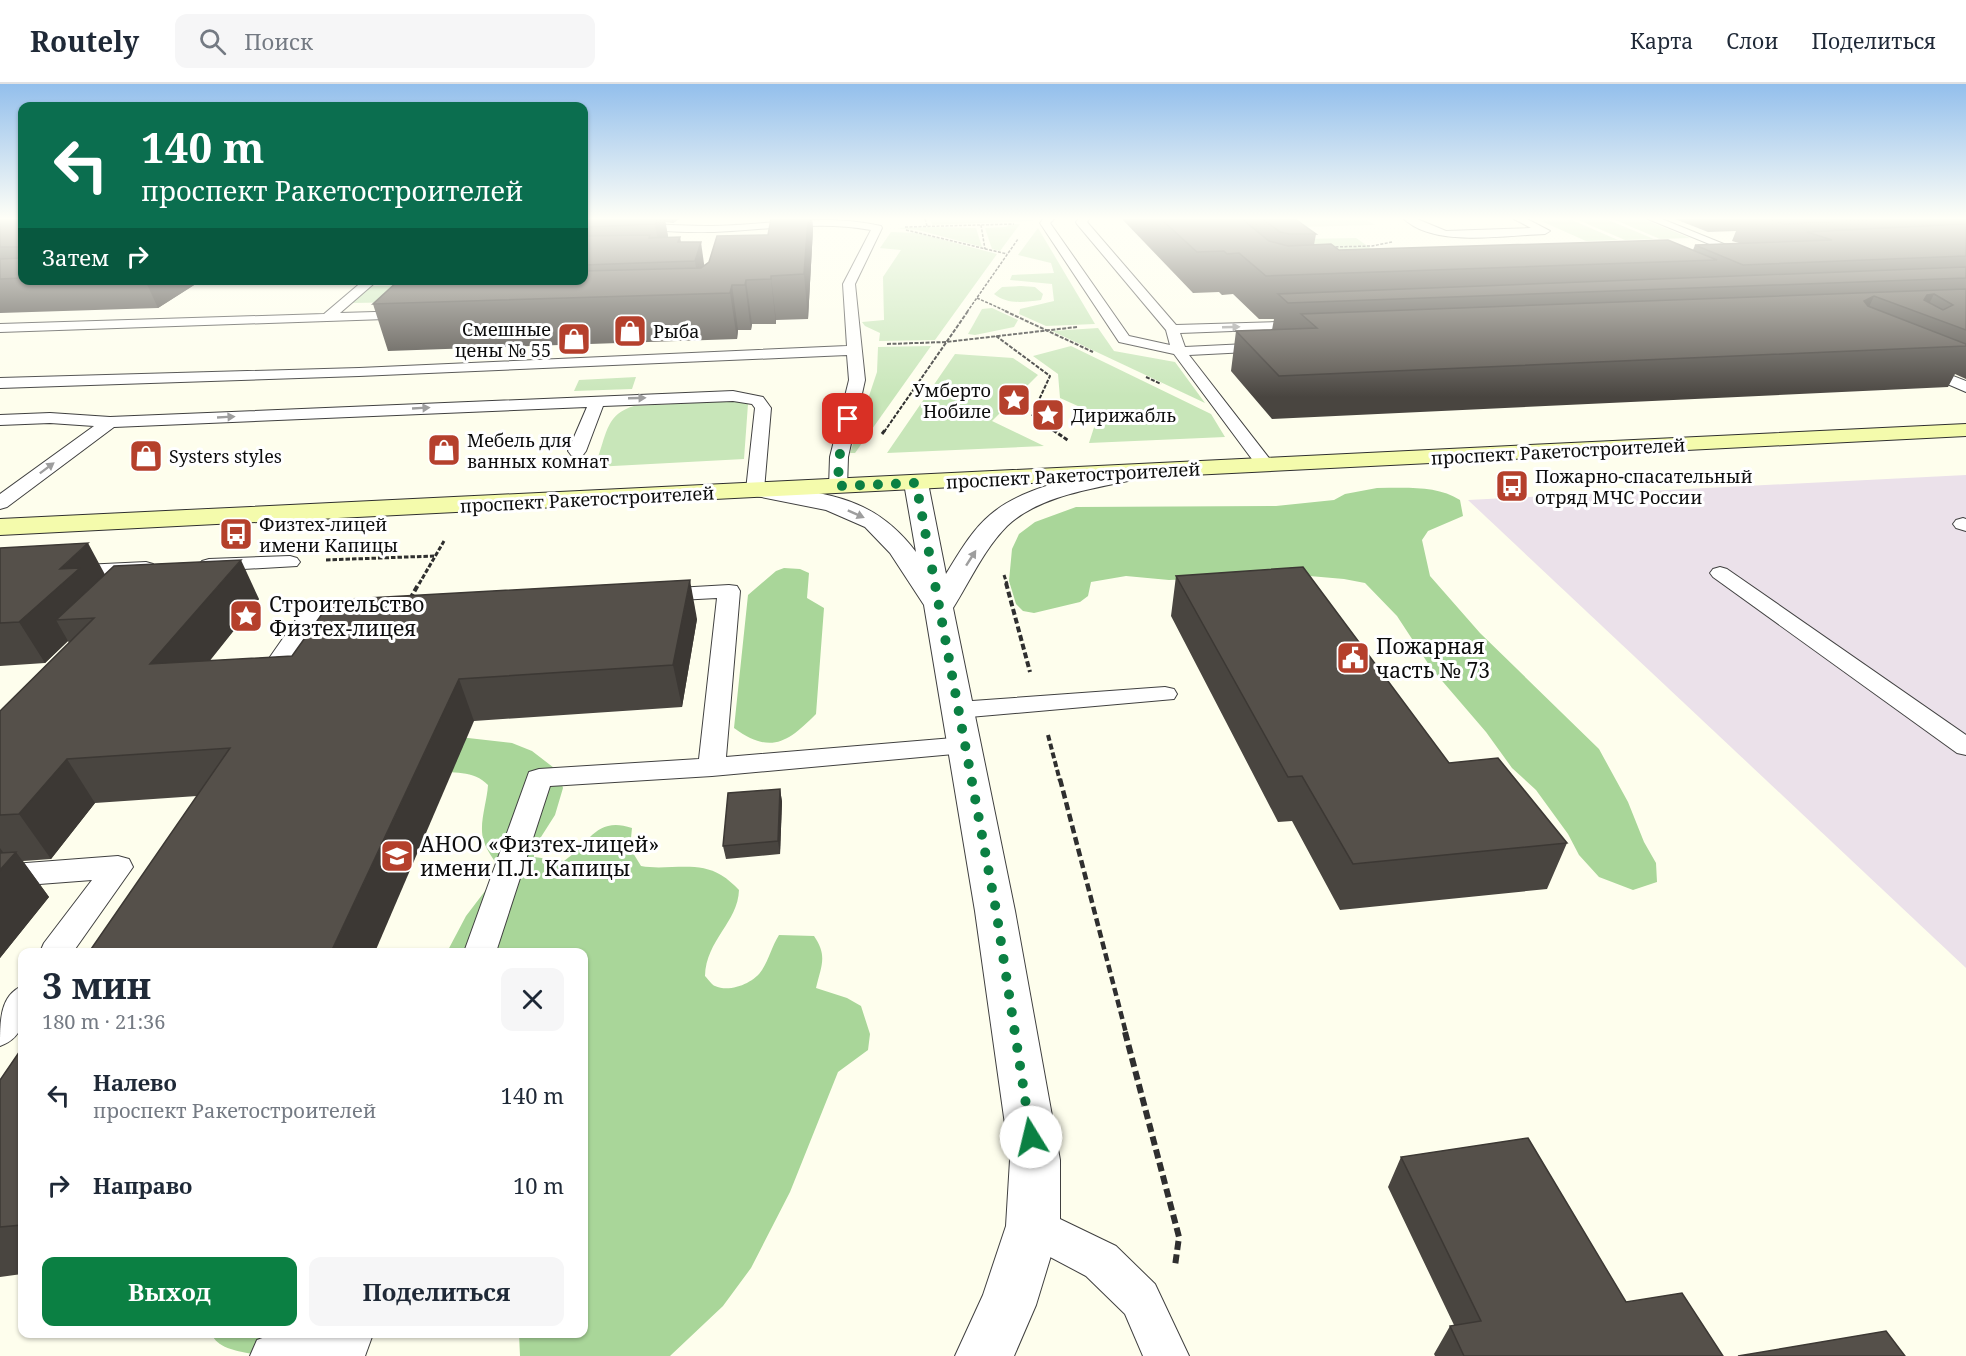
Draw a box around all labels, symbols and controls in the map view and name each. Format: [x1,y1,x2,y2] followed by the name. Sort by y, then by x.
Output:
[175,14,595,68] search box
[30,22,139,60] text: Routely
[196,25,229,58] icon: search
[244,26,313,56] text: Поиск
[1630,27,1693,55] text: Карта
[1726,27,1778,55] text: Слои
[1811,27,1936,55] text: Поделиться
[141,118,265,175] text: 140 m
[42,126,120,204] icon: left
[141,172,523,209] text: проспект Ракетостроителей
[121,240,154,273] icon: right
[42,242,109,272] text: Затем
[612,313,648,349] shop icon: Рыба
[455,317,551,362] place label: Смешные цены № 55
[653,319,700,343] place label: Рыба
[556,321,592,357] shop icon: Смешные цены № 55
[1221,322,1240,331] one-way arrow
[913,378,991,423] place label: Умберто Нобиле
[996,382,1032,418] place icon: Умберто Нобиле
[822,393,873,444] pin
[628,394,647,403] one-way arrow
[1030,397,1066,433] place icon: Дирижабль
[831,402,864,435] icon: arrive
[412,403,431,413] one-way arrow
[1071,403,1176,427] place label: Дирижабль
[217,412,236,421] one-way arrow
[467,428,609,473] place label: Мебель для ванных комнат
[426,432,462,468] shop icon: Мебель для ванных комнат
[1430,432,1686,470] street label: проспект Ракетостроителей
[128,438,164,474] shop icon: Systers styles
[169,444,282,468] place label: Systers styles
[945,456,1201,494] street label: проспект Ракетостроителей
[39,462,55,475] one-way arrow
[1535,464,1753,509] place label: Пожарно-спасательный отряд МЧС России
[1494,468,1530,504] bus stop icon: Пожарно-спасательный отряд МЧС России
[459,480,715,518] street label: проспект Ракетостроителей
[848,509,865,518] one-way arrow
[259,512,398,557] place label: Физтех-лицей имени Капицы
[218,516,254,552] bus stop icon: Физтех-лицей имени Капицы
[965,550,976,567] one-way arrow
[269,590,424,642] place label: Строительство Физтех-лицея
[228,598,264,634] place icon: Строительство Физтех-лицея
[1376,632,1490,684] place label: Пожарная часть № 73
[1335,640,1371,676] public building icon: Пожарная часть № 73
[420,830,659,882] place label: АНОО «Физтех-лицей» имени П.Л. Капицы
[379,838,415,874] school or university icon: АНОО «Физтех-лицей» имени П.Л. Капицы
[42,961,151,1010] text: 3 мин
[501,968,564,1031] button: close
[42,1008,165,1035] text: 180 m · 21:36
[93,1067,177,1097] text: Налево
[42,1079,75,1112] icon: left
[501,1080,564,1110] text: 140 m
[93,1097,376,1124] text: проспект Ракетостроителей
[999,1105,1063,1169] position arrow
[42,1169,75,1202] icon: right
[93,1170,192,1200] text: Направо
[513,1170,564,1200] text: 10 m
[42,1257,297,1326] button: Выход
[309,1257,564,1326] button: Поделиться

